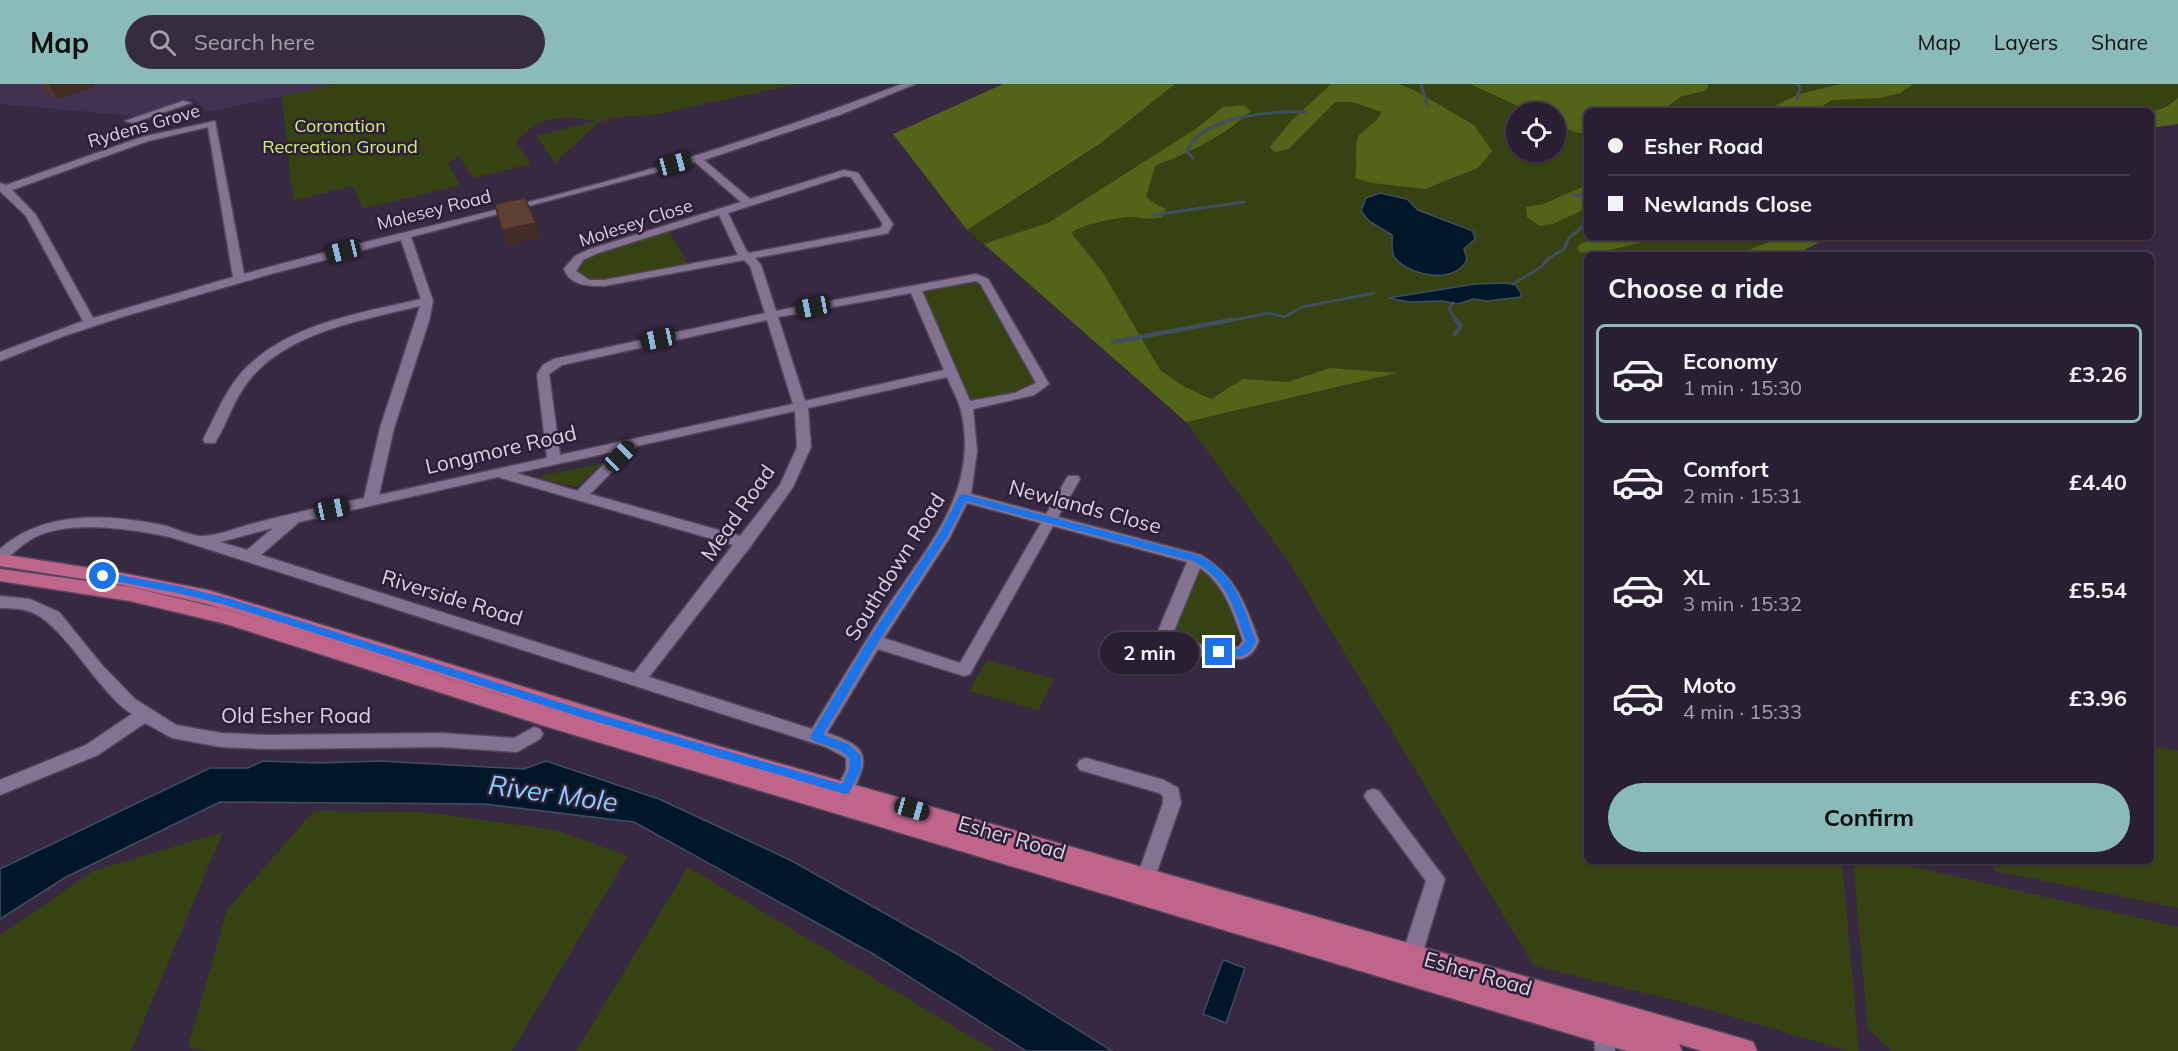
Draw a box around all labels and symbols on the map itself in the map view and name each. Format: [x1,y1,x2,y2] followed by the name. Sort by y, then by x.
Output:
[85,99,203,153] street label: Rydens Grove
[262,114,418,158] park label: Coronation Recreation Ground
[654,151,694,177] car
[374,184,493,235] street label: Molesey Road
[576,193,696,252] street label: Molesey Close
[323,238,363,264] car
[794,295,832,319] car
[639,326,677,352] car
[423,419,579,479] street label: Longmore Road
[601,437,639,475] car
[695,459,780,566] street label: Mead Road
[1006,473,1164,539] street label: Newlands Close
[838,488,950,645] street label: Southdown Road
[313,496,351,522] car
[89,562,116,589] route start
[379,563,526,631] street label: Riverside Road
[1099,631,1198,673] callout: 2 min
[1205,638,1232,665] route end
[221,702,371,728] street label: Old Esher Road
[486,767,620,819] water label: River Mole
[892,795,932,823] car
[955,809,1069,865] street label: Esher Road
[1421,945,1535,1001] street label: Esher Road

